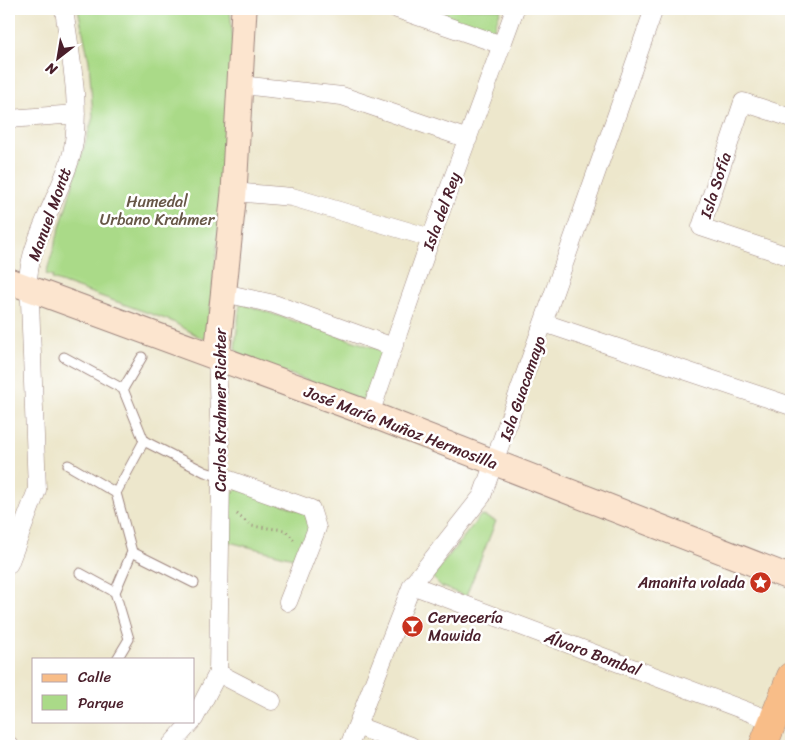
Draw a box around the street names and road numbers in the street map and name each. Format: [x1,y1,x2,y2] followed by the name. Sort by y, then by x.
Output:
[691,148,740,223] street label: Isla Sofía
[19,163,80,265] street label: Manuel Montt
[414,167,469,255] street label: Isla del Rey
[206,327,235,492] street label: Carlos Krahmer Richter
[491,332,554,446] street label: Isla Guacamayo
[299,377,502,478] street label: José María Muñoz Hermosilla
[540,622,646,684] street label: Álvaro Bombal

